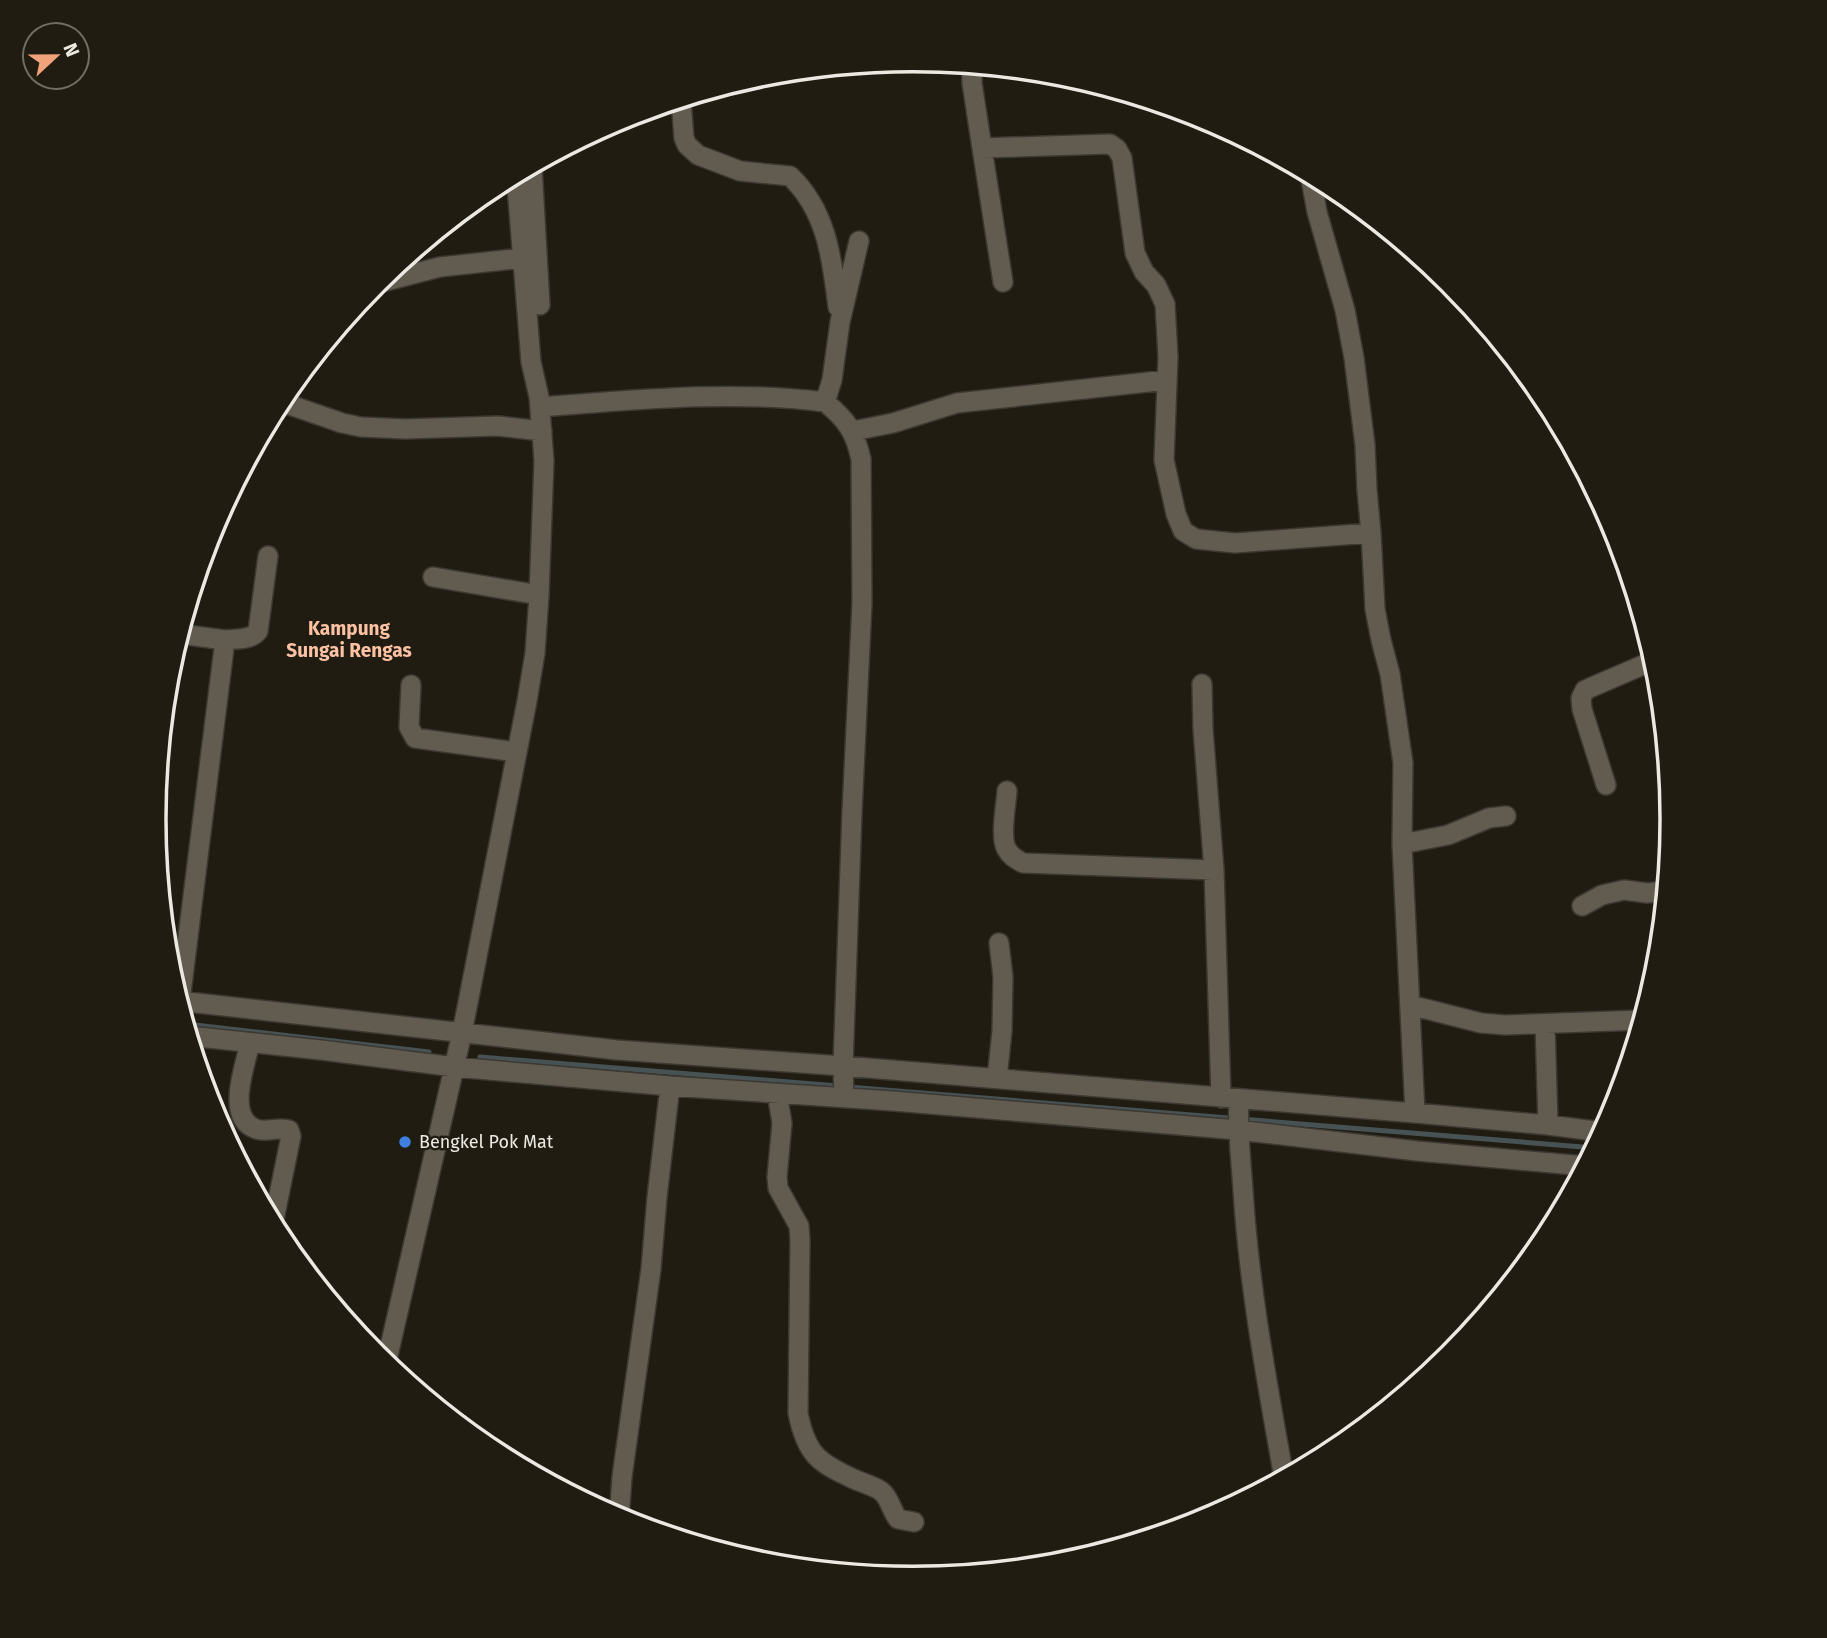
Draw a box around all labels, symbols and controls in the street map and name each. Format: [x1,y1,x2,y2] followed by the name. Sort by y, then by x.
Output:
[21,21,91,91] north arrow
[58,40,84,60] text: N
[286,617,412,662] district label: Kampung Sungai Rengas
[419,1131,554,1153] place label: Bengkel Pok Mat
[397,1134,413,1150] marker: Bengkel Pok Mat

